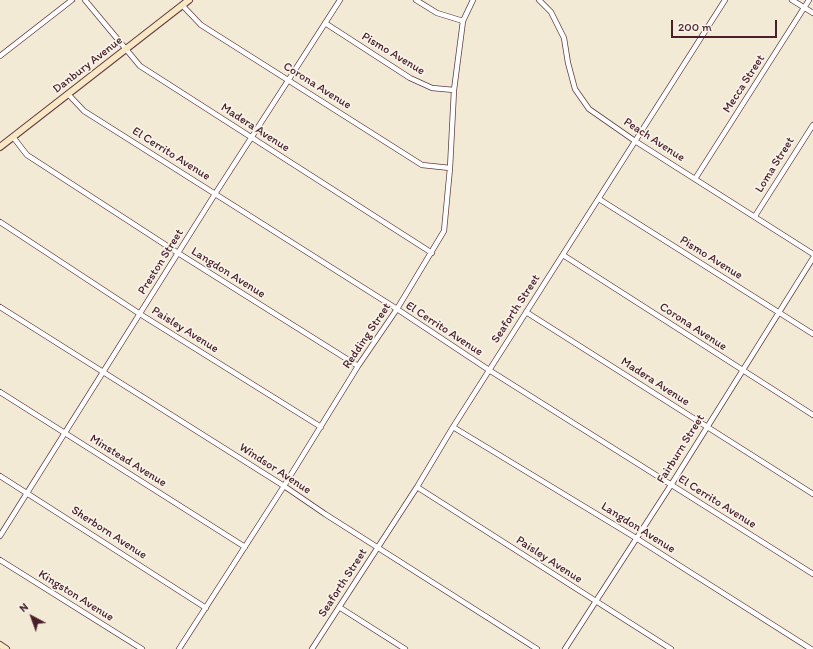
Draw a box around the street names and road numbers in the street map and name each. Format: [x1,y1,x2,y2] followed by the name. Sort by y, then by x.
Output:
[359,29,427,79] street label: Pismo Avenue
[50,33,126,97] street label: Danbury Avenue
[720,52,768,116] street label: Mecca Street
[280,59,354,113] street label: Corona Avenue
[218,100,292,156] street label: Madera Avenue
[621,115,687,165] street label: Peach Avenue
[129,124,213,184] street label: El Cerrito Avenue
[752,135,798,195] street label: Loma Street
[135,227,187,297] street label: Preston Street
[677,233,745,283] street label: Pismo Avenue
[188,244,268,302] street label: Langdon Avenue
[488,272,544,346] street label: Seaforth Street
[403,299,485,359] street label: El Cerrito Avenue
[340,300,394,372] street label: Redding Street
[657,300,729,354] street label: Corona Avenue
[149,304,221,356] street label: Paisley Avenue
[618,354,692,410] street label: Madera Avenue
[654,412,708,486] street label: Fairburn Street
[87,432,169,490] street label: Minstead Avenue
[236,440,314,498] street label: Windsor Avenue
[675,472,759,532] street label: El Cerrito Avenue
[598,499,678,557] street label: Langdon Avenue
[69,503,149,563] street label: Sherborn Avenue
[513,533,585,587] street label: Paisley Avenue
[315,546,371,620] street label: Seaforth Street
[36,567,116,625] street label: Kingston Avenue

